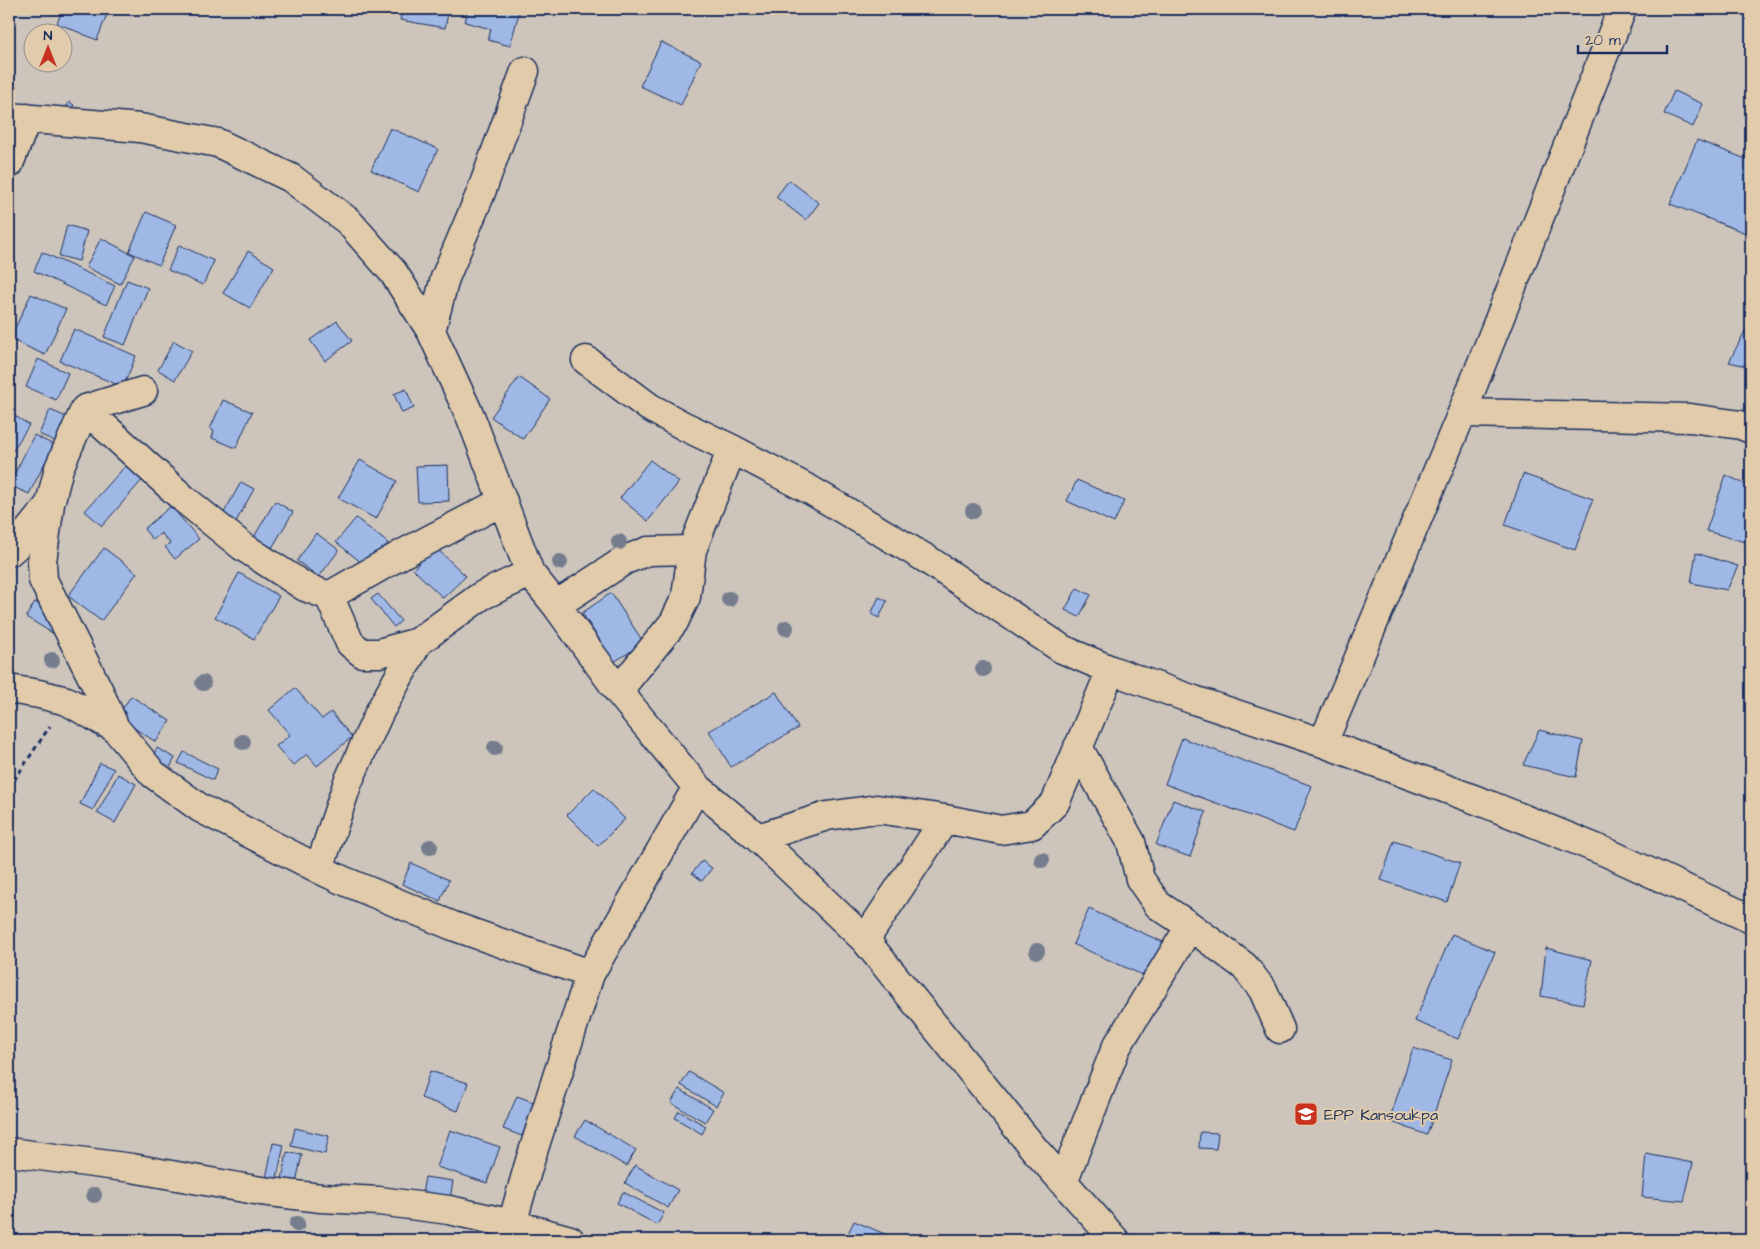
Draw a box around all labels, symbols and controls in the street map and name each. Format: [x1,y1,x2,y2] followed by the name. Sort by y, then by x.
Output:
[22,22,72,72] north arrow
[1578,22,1666,54] scale bar
[44,26,53,46] text: N
[1585,30,1621,51] text: 20 m
[1293,1101,1319,1127] school or university icon: EPP Kansoukpa
[1324,1104,1438,1126] place label: EPP Kansoukpa

